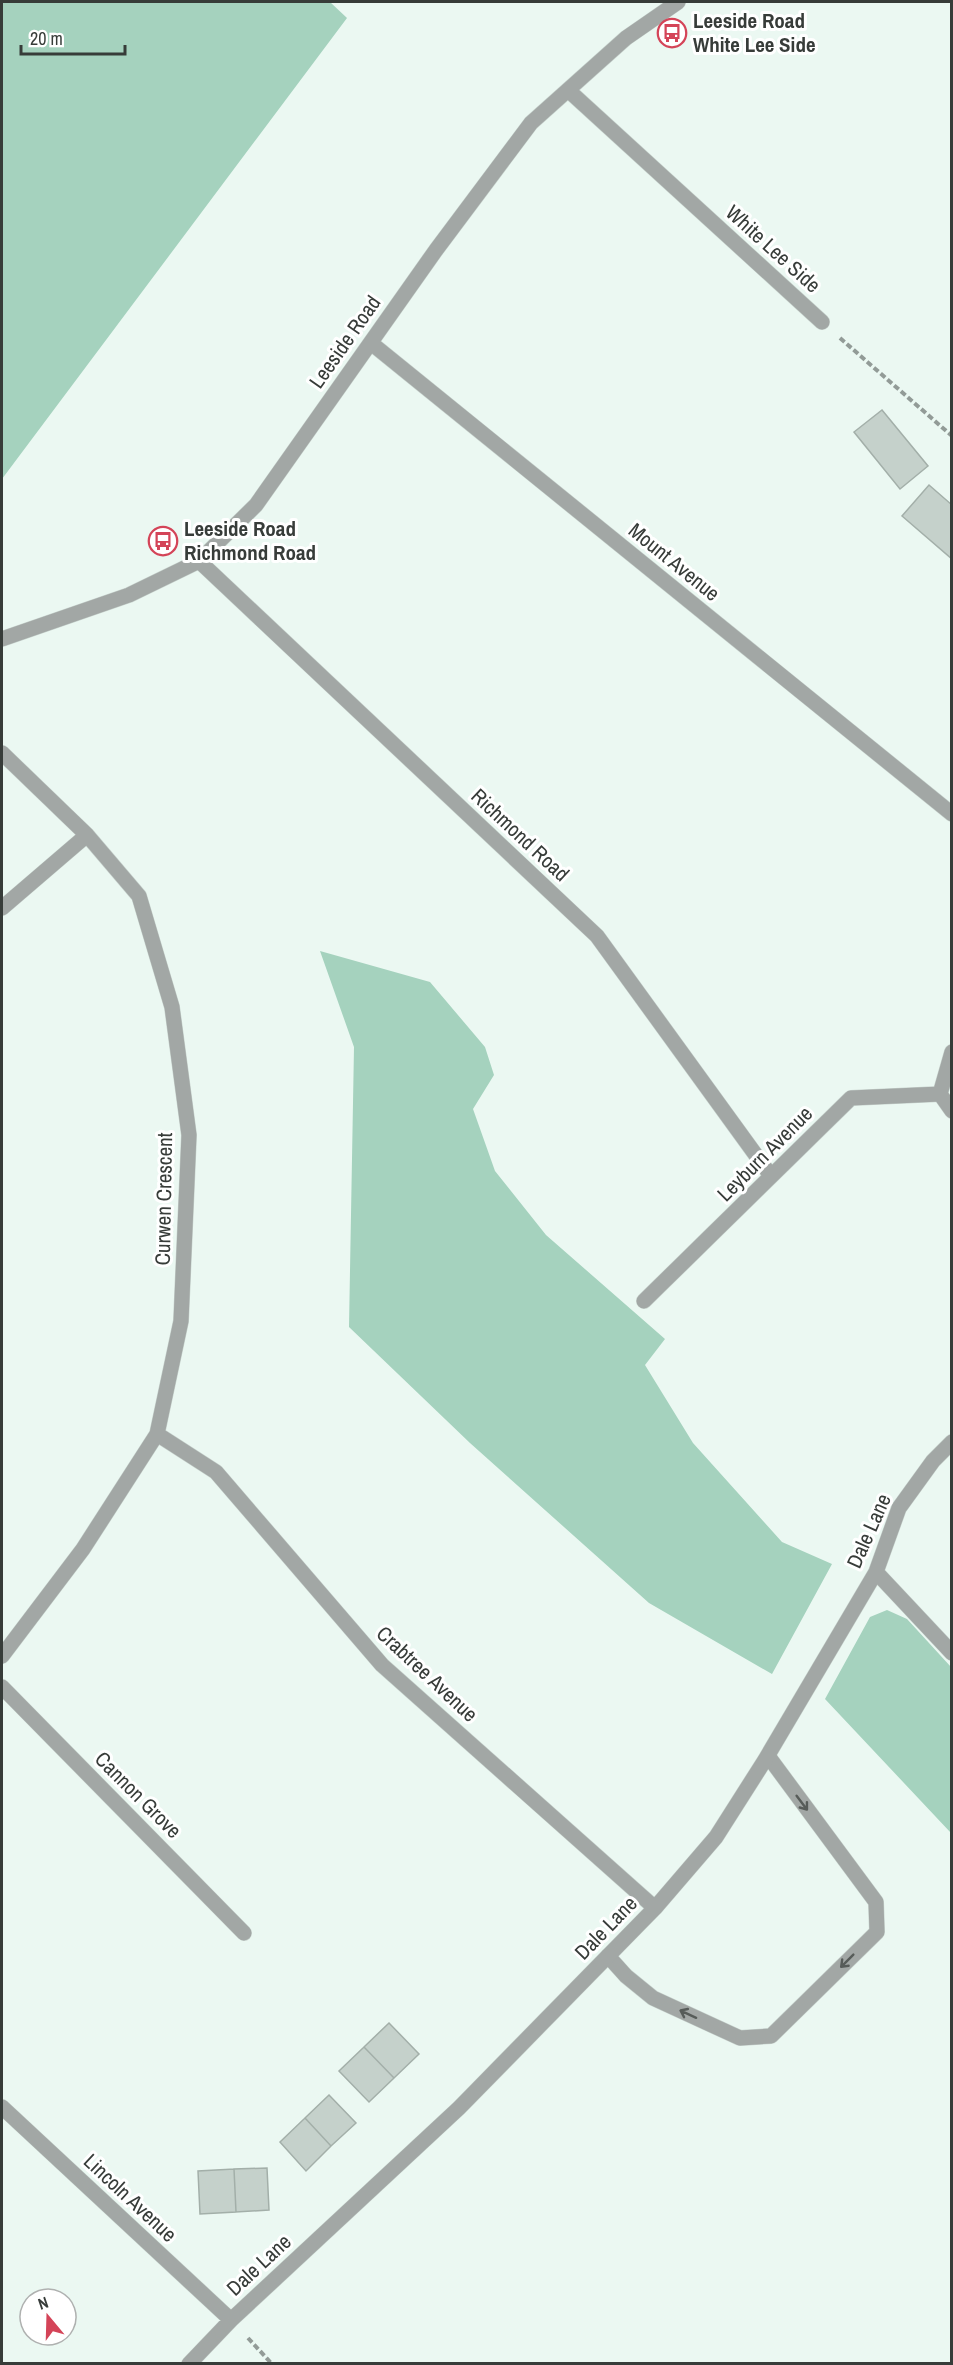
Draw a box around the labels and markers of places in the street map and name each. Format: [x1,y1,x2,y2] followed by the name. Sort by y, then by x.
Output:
[693,6,816,59] place label: Leeside Road White Lee Side
[656,17,688,49] bus stop icon: Leeside Road White Lee Side
[184,514,316,567] place label: Leeside Road Richmond Road
[147,525,179,557] bus stop icon: Leeside Road Richmond Road

